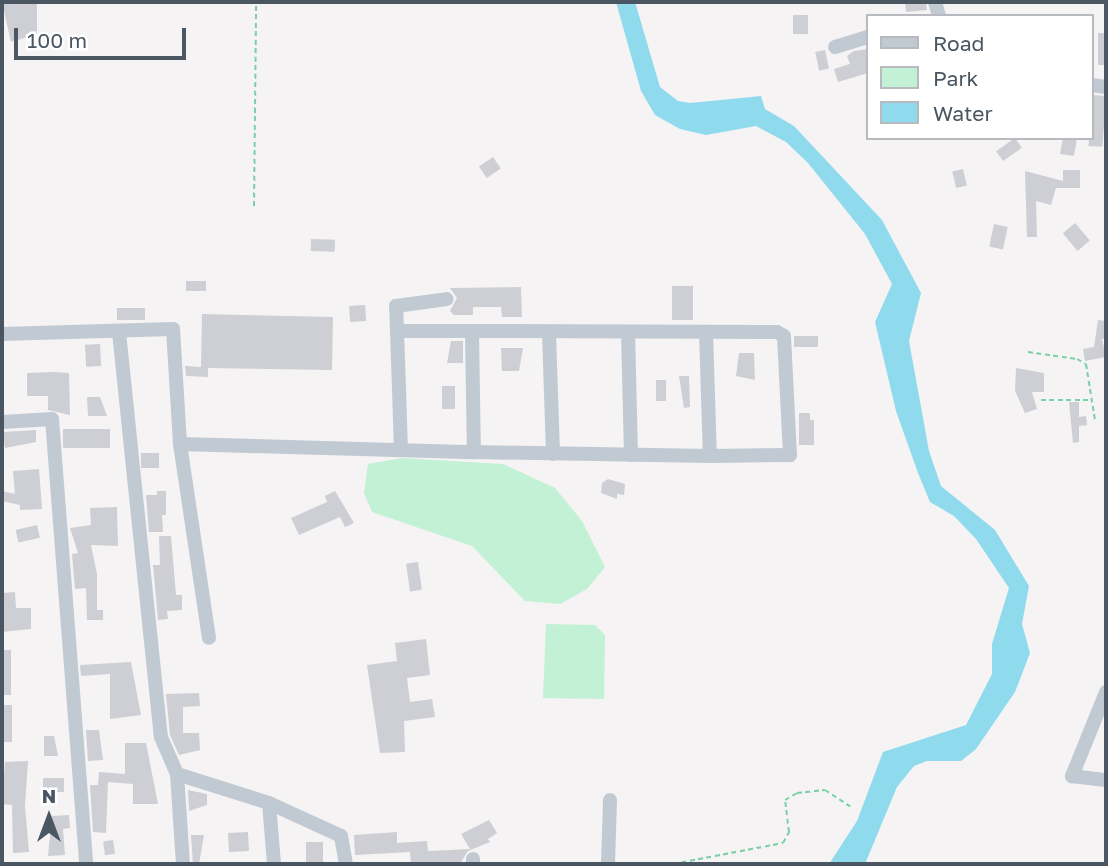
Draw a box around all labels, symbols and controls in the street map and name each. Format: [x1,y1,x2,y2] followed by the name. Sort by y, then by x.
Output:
[18,14,189,58] scale bar
[866,14,1094,140] legend
[27,27,87,53] text: 100 m
[933,30,984,56] text: Road
[933,65,978,91] text: Park
[933,100,993,126] text: Water
[14,782,84,852] north arrow
[42,784,56,807] text: N

